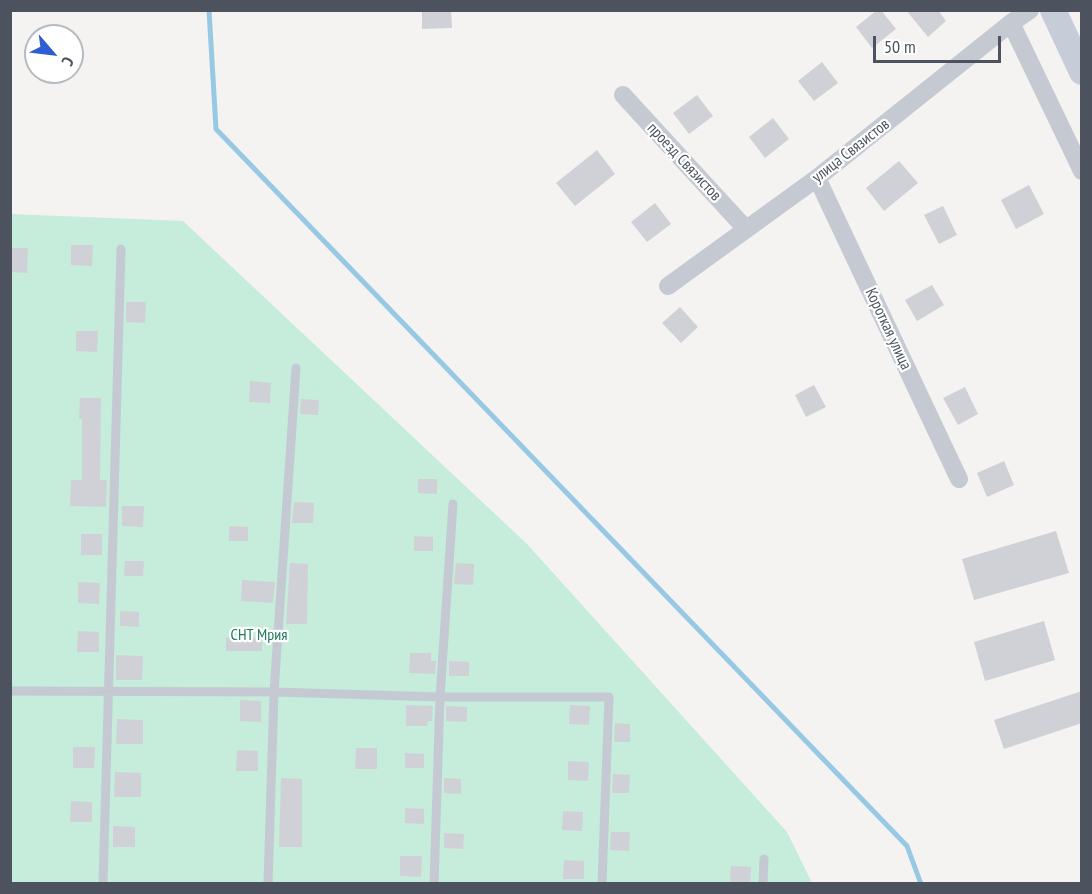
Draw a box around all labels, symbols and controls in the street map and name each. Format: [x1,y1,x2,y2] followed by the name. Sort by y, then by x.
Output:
[24,24,84,84] north arrow
[876,24,1004,62] scale bar
[884,35,916,58] text: 50 m
[58,54,79,69] text: С
[809,115,893,187] street label: улица Связистов
[643,119,725,205] street label: проезд Связистов
[861,285,915,373] street label: Короткая улица
[231,625,287,645] park label: СНТ Мрия

